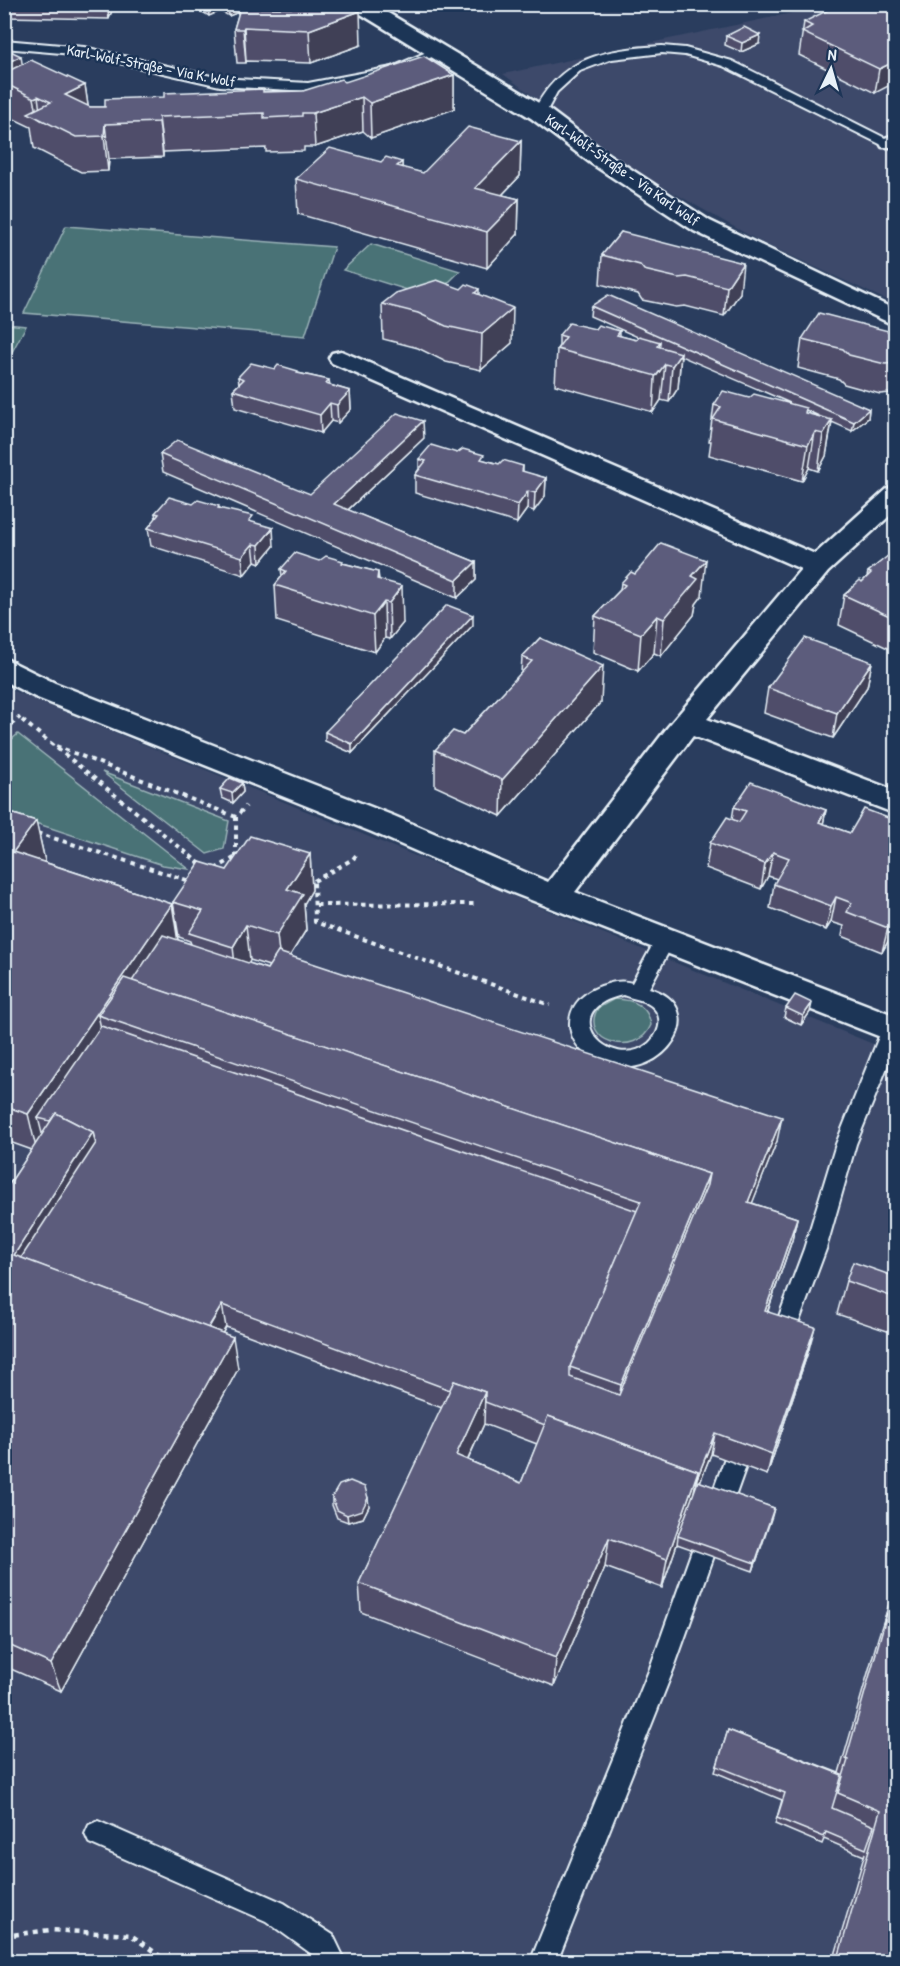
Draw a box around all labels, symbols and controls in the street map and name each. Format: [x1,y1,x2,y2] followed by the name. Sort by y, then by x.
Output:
[65,39,238,92] street label: Karl-Wolf-Straße - Via K. Wolf
[801,39,861,99] north arrow
[827,43,838,65] text: N
[541,108,704,231] street label: Karl-Wolf-Straße - Via Karl Wolf

